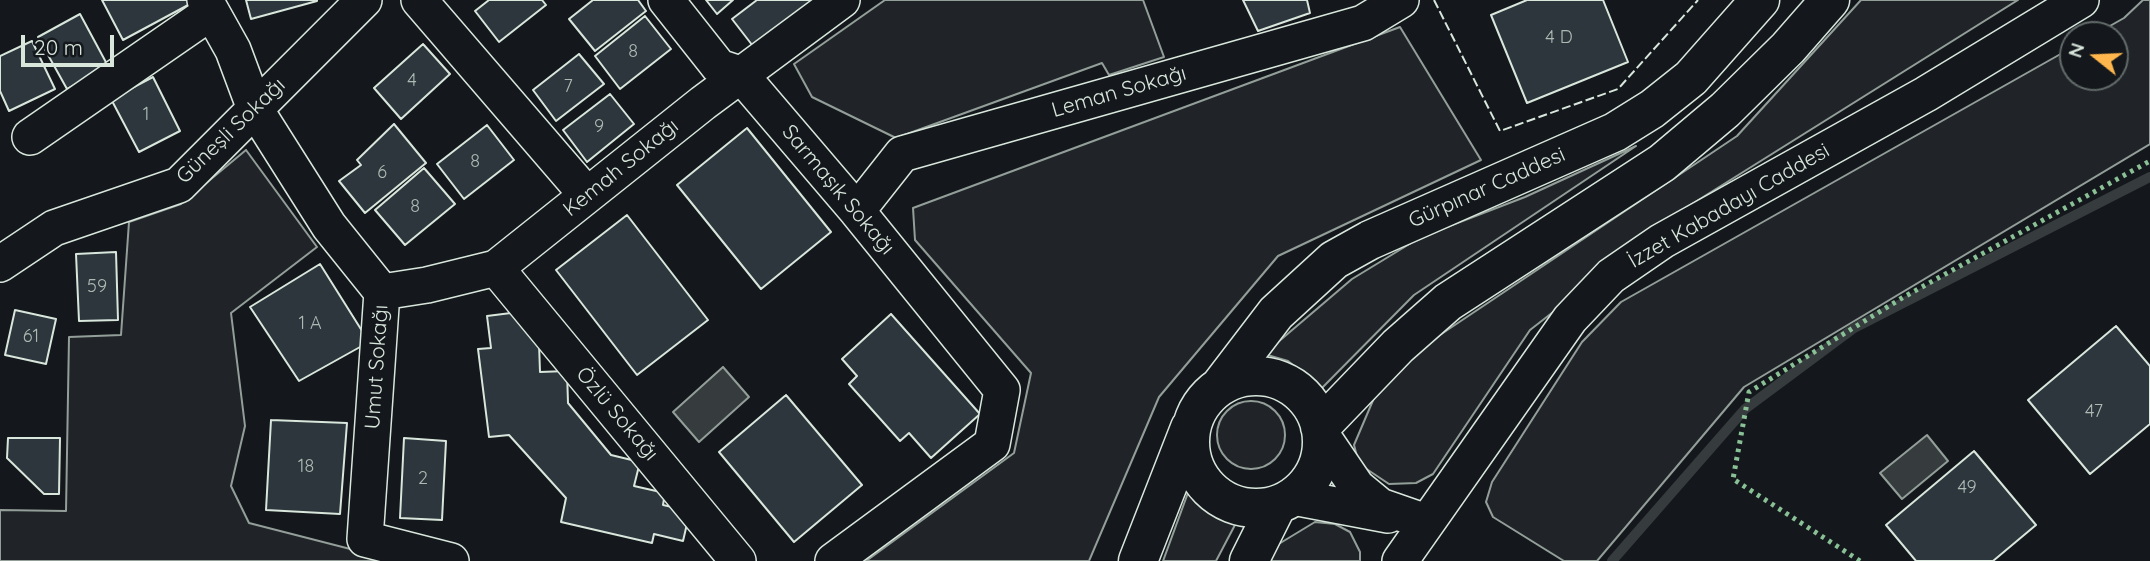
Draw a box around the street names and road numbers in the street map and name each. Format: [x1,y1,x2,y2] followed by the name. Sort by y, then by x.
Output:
[1049,61,1189,123] street label: Leman Sokağı
[171,73,291,189] street label: Güneşli Sokağı
[558,114,684,222] street label: Kemah Sokağı
[776,120,900,260] street label: Sarmaşık Sokağı
[1624,138,1834,274] street label: İzzet Kabadayı Caddesi
[1405,142,1569,234] street label: Gürpınar Caddesi
[360,304,394,430] street label: Umut Sokağı
[571,362,663,466] street label: Özlü Sokağı

